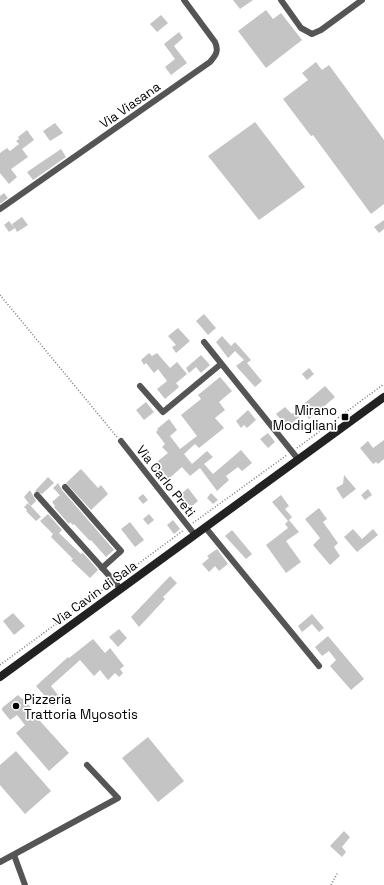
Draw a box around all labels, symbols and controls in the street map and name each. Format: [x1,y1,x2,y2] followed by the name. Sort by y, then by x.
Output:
[96,78,164,132] street label: Via Viasana
[273,402,337,434] place label: Mirano Modigliani
[340,412,350,422] marker: Mirano Modigliani
[133,442,199,520] street label: Via Carlo Preti
[50,556,141,629] street label: Via Cavin di Sala
[24,691,138,723] place label: Pizzeria Trattoria Myosotis
[11,701,21,711] marker: Pizzeria Trattoria Myosotis

